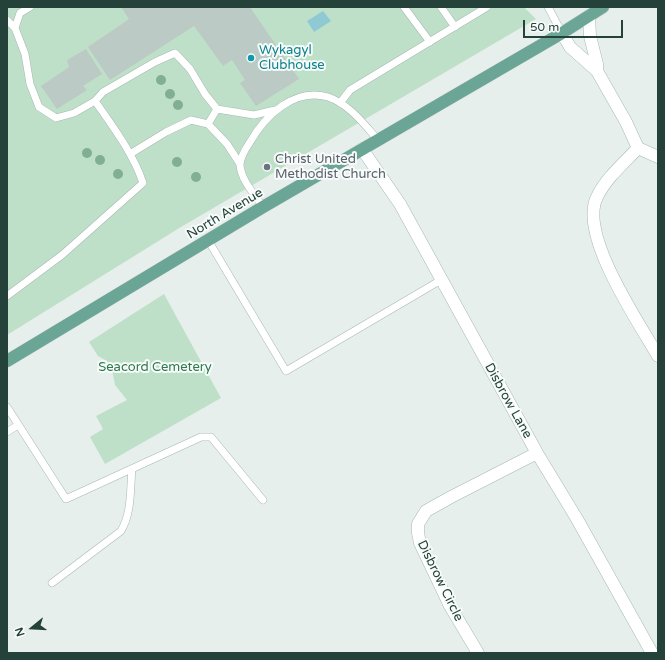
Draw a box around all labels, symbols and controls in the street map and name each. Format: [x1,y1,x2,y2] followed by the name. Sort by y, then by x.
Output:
[525,12,625,38] scale bar
[530,20,559,34] text: 50 m
[259,43,325,74] place label: Wykagyl Clubhouse
[246,53,256,63] marker: Wykagyl Clubhouse
[275,152,386,183] place label: Christ United Methodist Church
[262,162,272,172] marker: Christ United Methodist Church
[184,185,266,243] street label: North Avenue
[98,360,212,376] park label: Seacord Cemetery
[481,361,535,441] street label: Disbrow Lane
[414,538,466,624] street label: Disbrow Circle
[12,608,52,648] north arrow
[13,626,28,638] text: N

